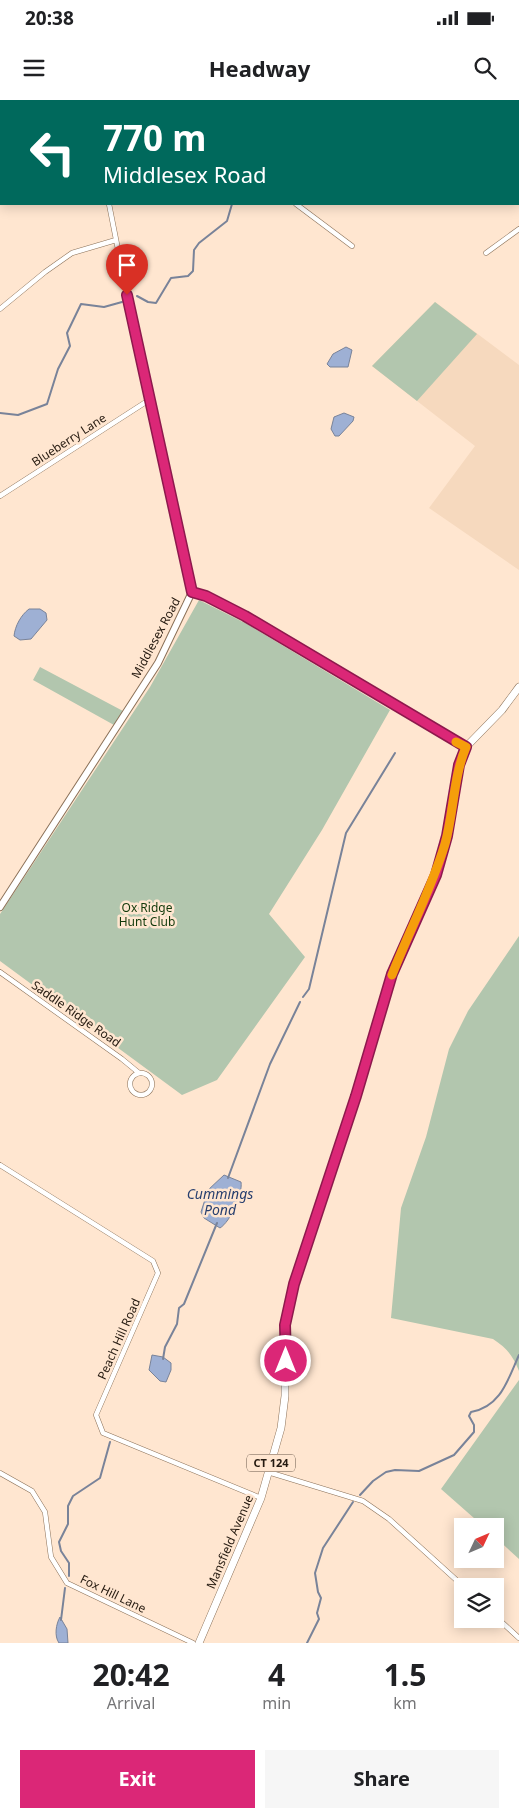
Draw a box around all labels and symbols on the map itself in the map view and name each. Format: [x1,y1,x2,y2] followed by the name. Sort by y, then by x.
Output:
[106,244,148,295] pin
[28,409,109,470] street label: Blueberry Lane
[127,594,184,681] street label: Middlesex Road
[119,899,175,930] park label: Ox Ridge Hunt Club
[28,976,124,1051] street label: Saddle Ridge Road
[187,1184,253,1219] water label: Cummings Pond
[93,1296,144,1382] street label: Peach Hill Road
[259,1334,311,1386] position arrow
[247,1455,295,1472] road number: CT 124
[202,1492,257,1591] street label: Mansfield Avenue
[454,1518,504,1568] north arrow
[77,1570,149,1617] street label: Fox Hill Lane

